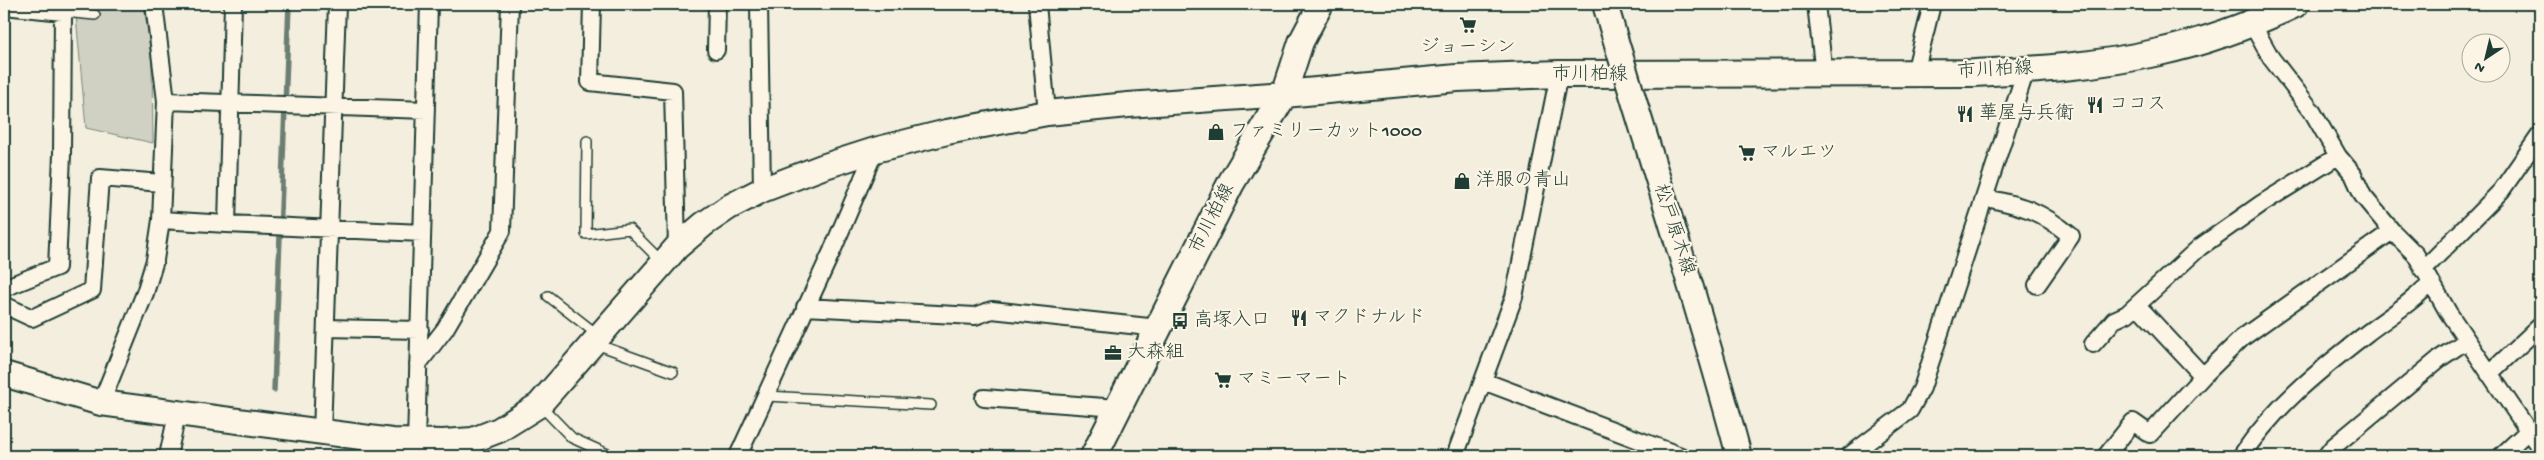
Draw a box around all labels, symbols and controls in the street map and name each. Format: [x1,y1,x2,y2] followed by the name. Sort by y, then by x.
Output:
[1458,15,1478,35] supermarket icon: ジョーシン
[2462,32,2512,82] north arrow
[1420,37,1516,60] place label: ジョーシン
[1956,57,2034,84] street label: 市川柏線
[2471,57,2489,76] text: N
[1552,63,1628,87] street label: 市川柏線
[2109,94,2166,117] place label: ココス
[2085,95,2105,115] restaurant icon: ココス
[1979,102,2074,126] place label: 華屋与兵衛
[1955,104,1975,124] restaurant icon: 華屋与兵衛
[1230,121,1422,144] place label: ファミリーカット1000
[1206,122,1226,142] shop icon: ファミリーカット1000
[1761,142,1837,165] place label: マルエツ
[1737,143,1757,163] supermarket icon: マルエツ
[1476,169,1571,193] place label: 洋服の青山
[1452,171,1472,191] shop icon: 洋服の青山
[1185,179,1241,258] street label: 市川柏線
[1647,181,1700,279] street label: 松戸原木線
[1313,307,1425,330] place label: マクドナルド
[1289,308,1309,328] restaurant icon: マクドナルド
[1194,309,1270,333] place label: 高塚入口
[1170,311,1190,331] bus stop icon: 高塚入口
[1127,341,1184,365] place label: 大森組
[1103,343,1123,363] office icon: 大森組
[1237,369,1351,392] place label: マミーマート
[1213,370,1233,390] supermarket icon: マミーマート

